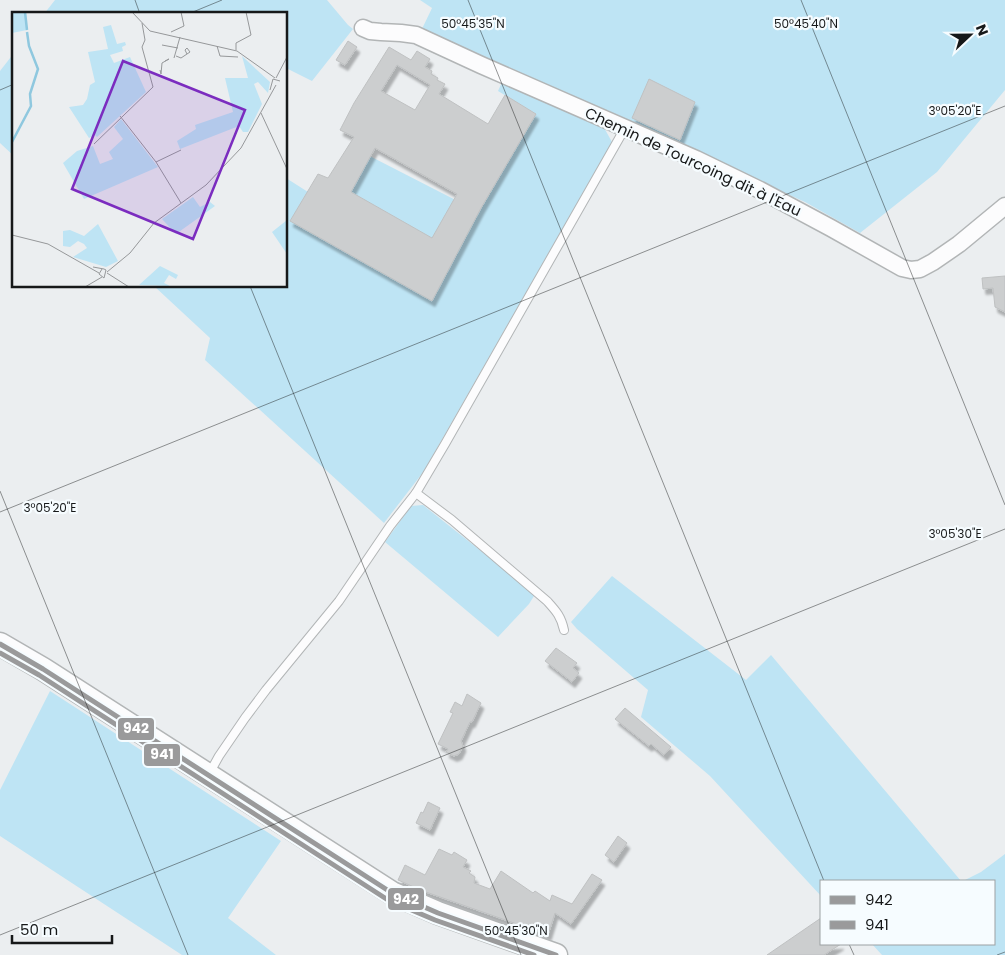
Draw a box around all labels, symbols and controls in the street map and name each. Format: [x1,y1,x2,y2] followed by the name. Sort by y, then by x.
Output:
[945,10,995,60] north arrow
[12,12,288,288] inset map
[441,15,505,32] text: 50°45'35"N
[774,15,838,32] text: 50°45'40"N
[971,22,993,39] text: N
[582,102,805,221] street label: Chemin de Tourcoing dit à l'Eau
[928,102,982,119] text: 3°05'20"E
[23,499,77,516] text: 3°05'20"E
[928,525,982,542] text: 3°05'30"E
[117,717,155,741] line badge: 942
[123,718,149,738] text: 942
[143,743,181,767] line badge: 941
[150,744,174,764] text: 941
[820,880,995,945] legend
[387,887,425,911] line badge: 942
[393,889,419,909] text: 942
[865,889,893,910] text: 942
[12,912,112,944] scale bar
[865,914,889,935] text: 941
[20,919,58,940] text: 50 m
[484,922,548,939] text: 50°45'30"N

